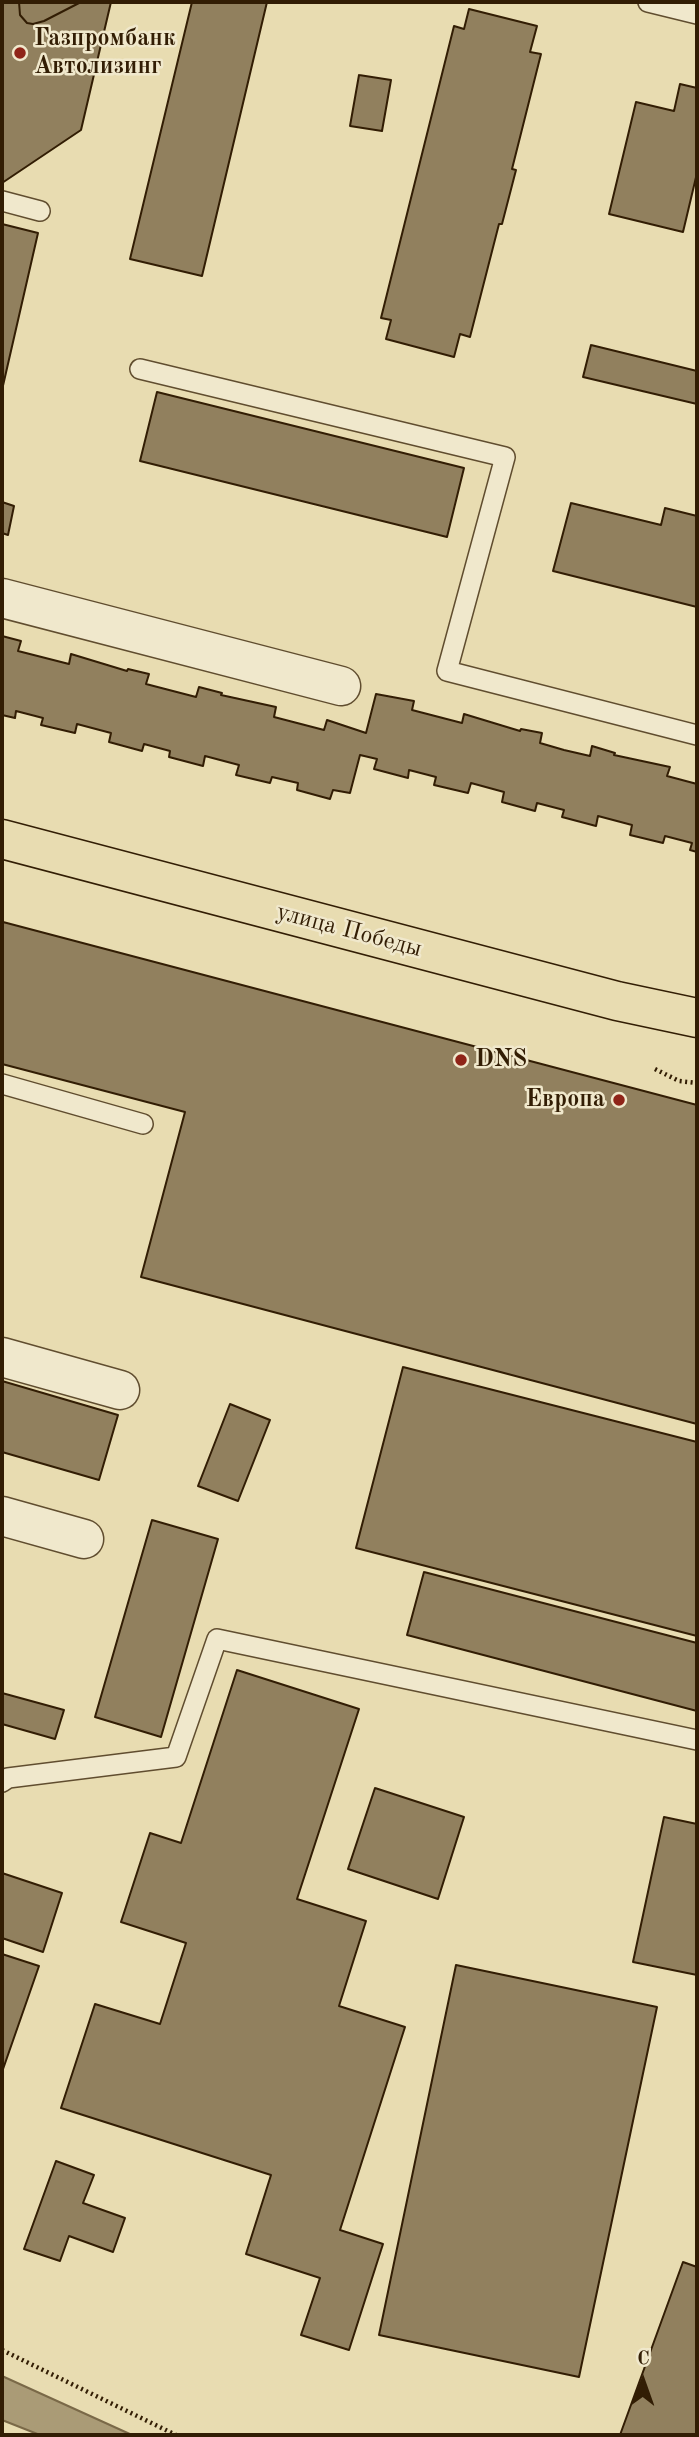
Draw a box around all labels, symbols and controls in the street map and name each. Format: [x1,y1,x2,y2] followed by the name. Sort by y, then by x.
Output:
[34,25,176,81] place label: Газпромбанк Автолизинг
[12,45,28,61] marker: Газпромбанк Автолизинг
[273,898,425,964] street label: улица Победы
[475,1046,527,1074] place label: DNS
[453,1052,469,1068] marker: DNS
[526,1086,605,1114] place label: Европа
[611,1092,627,1108] marker: Европа
[608,2346,678,2416] north arrow
[637,2350,650,2369] text: С

